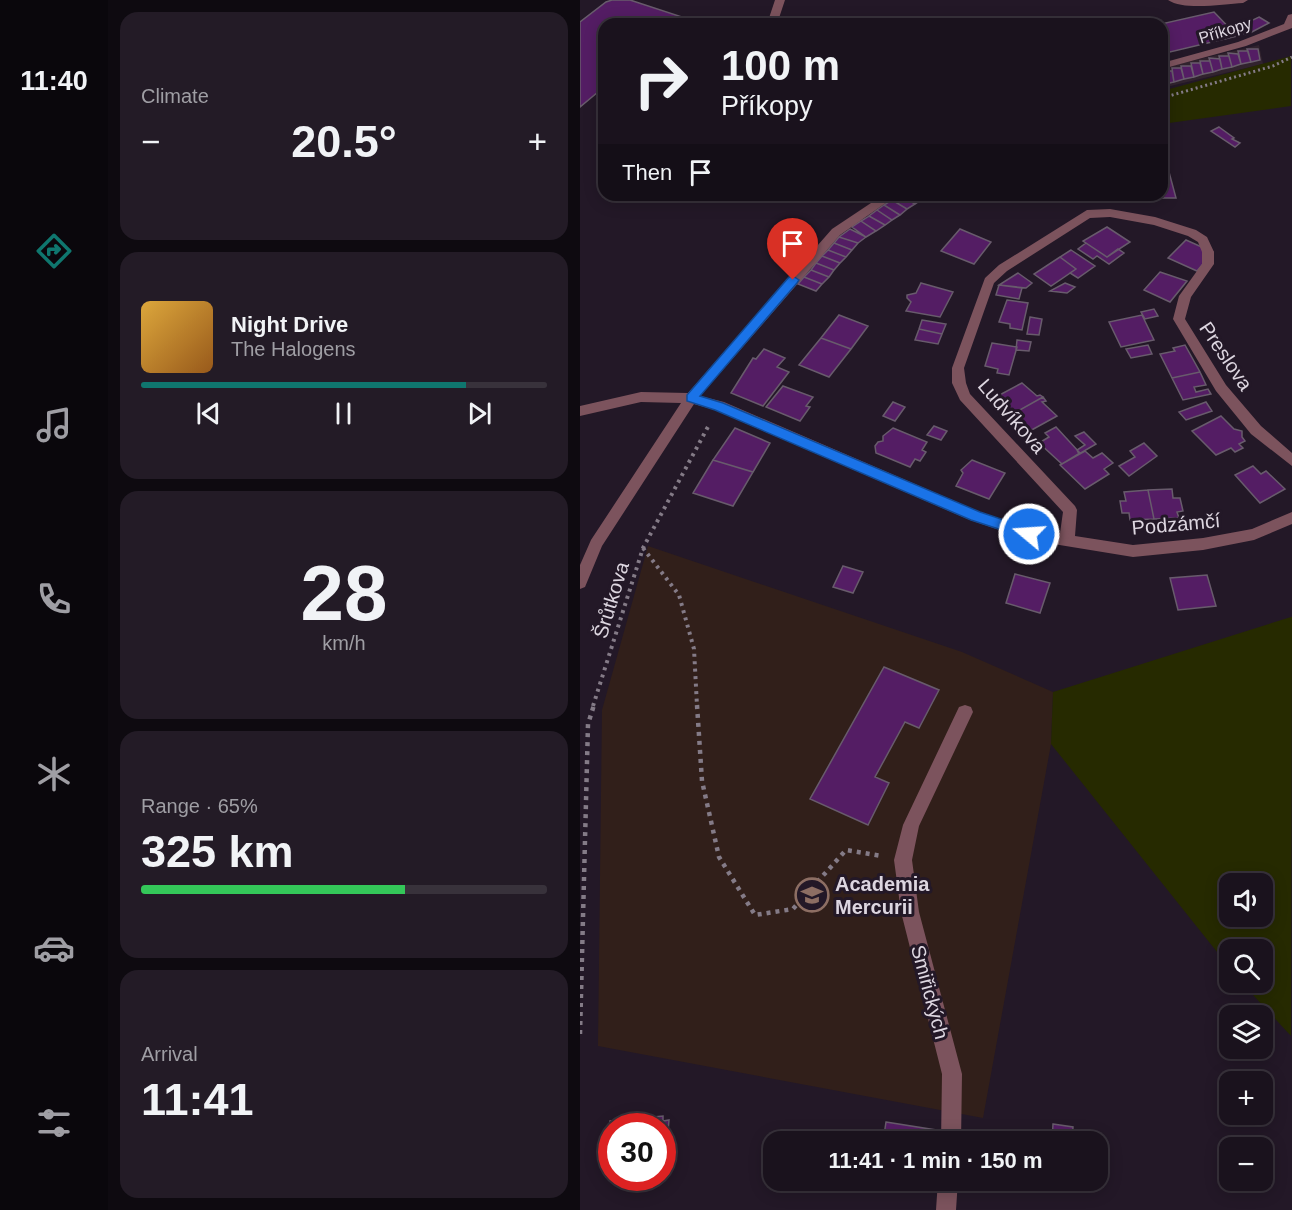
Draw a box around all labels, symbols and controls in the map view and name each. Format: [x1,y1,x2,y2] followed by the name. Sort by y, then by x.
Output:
[1197,14,1254,47] street label: Příkopy
[622,42,700,120] icon: right
[721,42,840,89] text: 100 m
[20,66,88,96] text: 11:40
[141,85,209,107] text: Climate
[721,91,813,121] text: Příkopy
[291,116,397,167] text: 20.5°
[141,123,160,160] text: −
[528,123,547,160] text: +
[684,156,717,189] icon: arrive
[622,160,672,185] text: Then
[767,218,818,280] pin
[776,227,809,260] icon: arrive
[33,230,75,272] icon: directions
[231,312,348,337] text: Night Drive
[1195,318,1257,395] street label: Preslova
[231,338,356,360] text: The Halogens
[974,374,1051,458] street label: Ludvíkova
[192,397,225,430] icon: previous
[327,397,360,430] icon: pause
[463,397,496,430] icon: next
[33,404,75,446] icon: music
[997,502,1061,566] position arrow
[1131,509,1222,539] street label: Podzámčí
[301,549,387,637] text: 28
[589,558,633,641] street label: Šrůtkova
[33,578,75,620] icon: phone
[322,632,366,654] text: km/h
[33,753,75,795] icon: climate
[141,795,258,817] text: Range · 65%
[141,826,294,877] text: 325 km
[835,873,930,918] place label: Academia Mercurii
[1219,873,1273,1191] map controls
[1219,873,1273,927] button: sound
[794,877,830,913] school or university icon: Academia Mercurii
[33,927,75,969] icon: car
[1219,939,1273,993] button: search
[907,942,953,1042] street label: Smiřických
[1219,1005,1273,1059] button: layers
[141,1043,198,1065] text: Arrival
[1219,1071,1273,1125] button: +
[141,1074,254,1125] text: 11:41
[33,1102,75,1144] icon: filters
[598,1113,676,1191] speed limit sign: 30
[1219,1137,1273,1191] button: −
[829,1148,1043,1173] text: 11:41 · 1 min · 150 m

